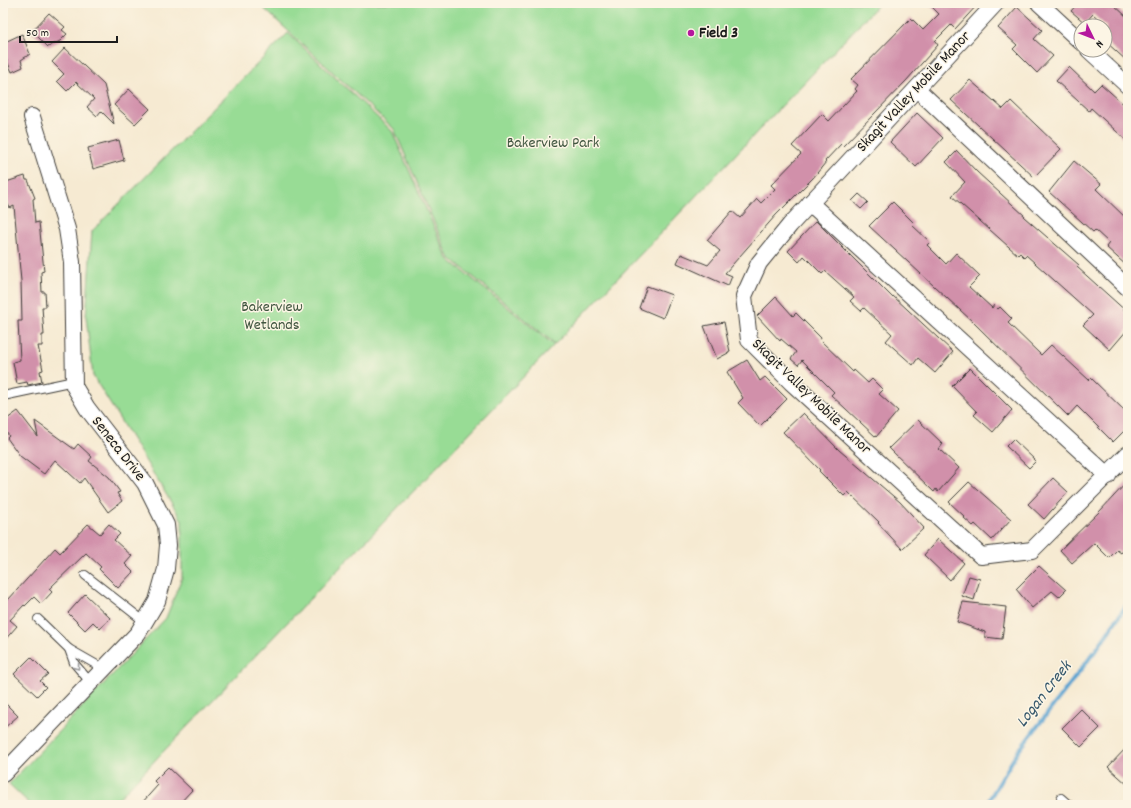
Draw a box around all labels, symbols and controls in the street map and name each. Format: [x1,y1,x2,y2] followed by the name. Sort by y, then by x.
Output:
[20,18,117,44] scale bar
[1073,18,1113,58] north arrow
[699,22,738,45] place label: Field 3
[26,25,49,42] text: 50 m
[851,26,977,158] street label: Skagit Valley Mobile Manor
[686,28,696,38] marker: Field 3
[1091,36,1107,51] text: N
[507,132,599,155] park label: Bakerview Park
[241,296,303,337] park label: Bakerview Wetlands
[746,334,876,460] street label: Skagit Valley Mobile Manor
[85,412,151,486] street label: Seneca Drive
[1011,655,1080,733] water label: Logan Creek
[73,663,80,670] one-way arrow

